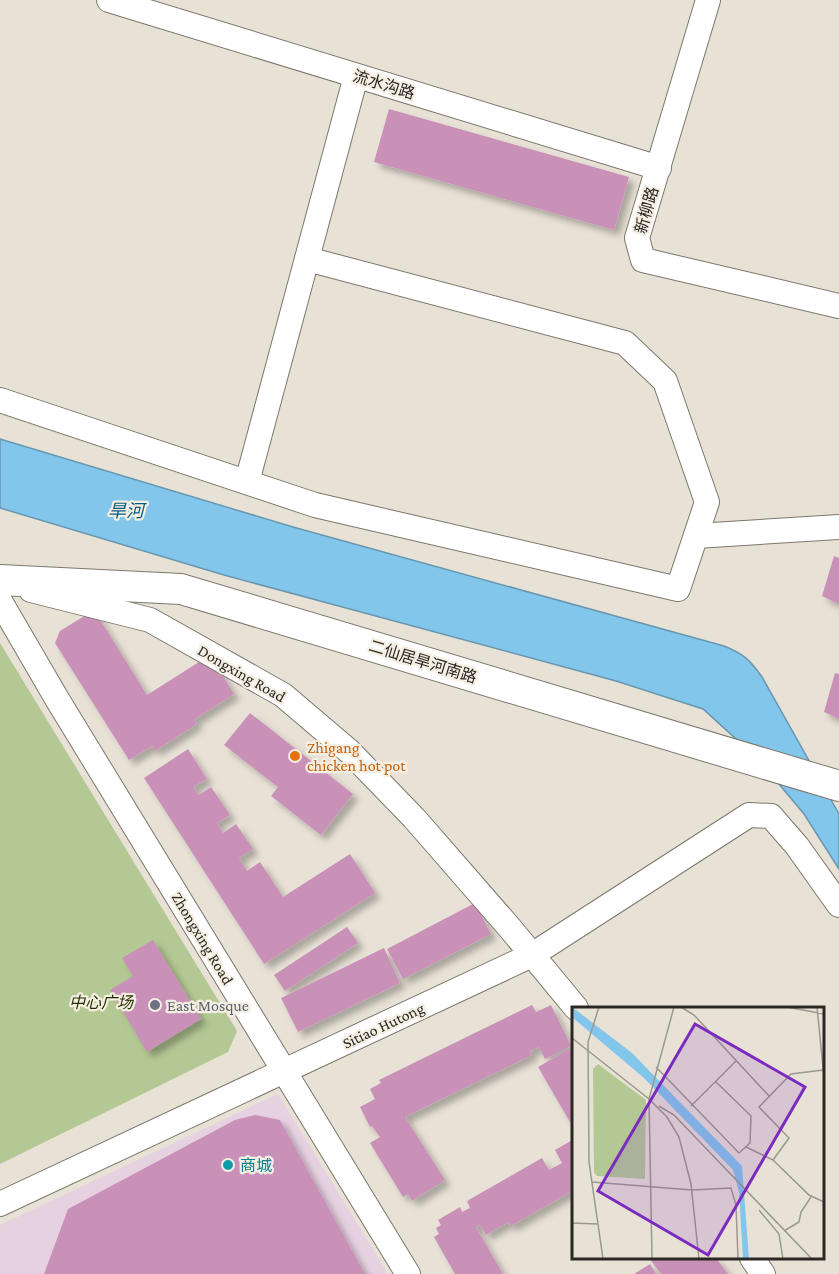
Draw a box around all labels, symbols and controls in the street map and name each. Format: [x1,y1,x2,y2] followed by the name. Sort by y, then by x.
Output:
[351,67,417,102] street label: 流水沟路
[632,185,661,236] street label: 新柳路
[108,501,147,521] water label: 旱河
[367,637,479,686] street label: 二仙居旱河南路
[194,641,289,707] street label: Dongxing Road
[307,739,406,775] place label: Zhigang chicken hot pot
[288,749,302,763] marker: Zhigang chicken hot pot
[167,889,237,988] street label: Zhongxing Road
[69,994,135,1011] park label: 中心广场
[167,997,249,1015] place label: East Mosque
[148,998,162,1012] marker: East Mosque
[340,999,427,1053] street label: Sitiao Hutong
[572,1007,824,1259] inset map
[240,1157,272,1174] place label: 商城
[221,1158,235,1172] marker: 商城

